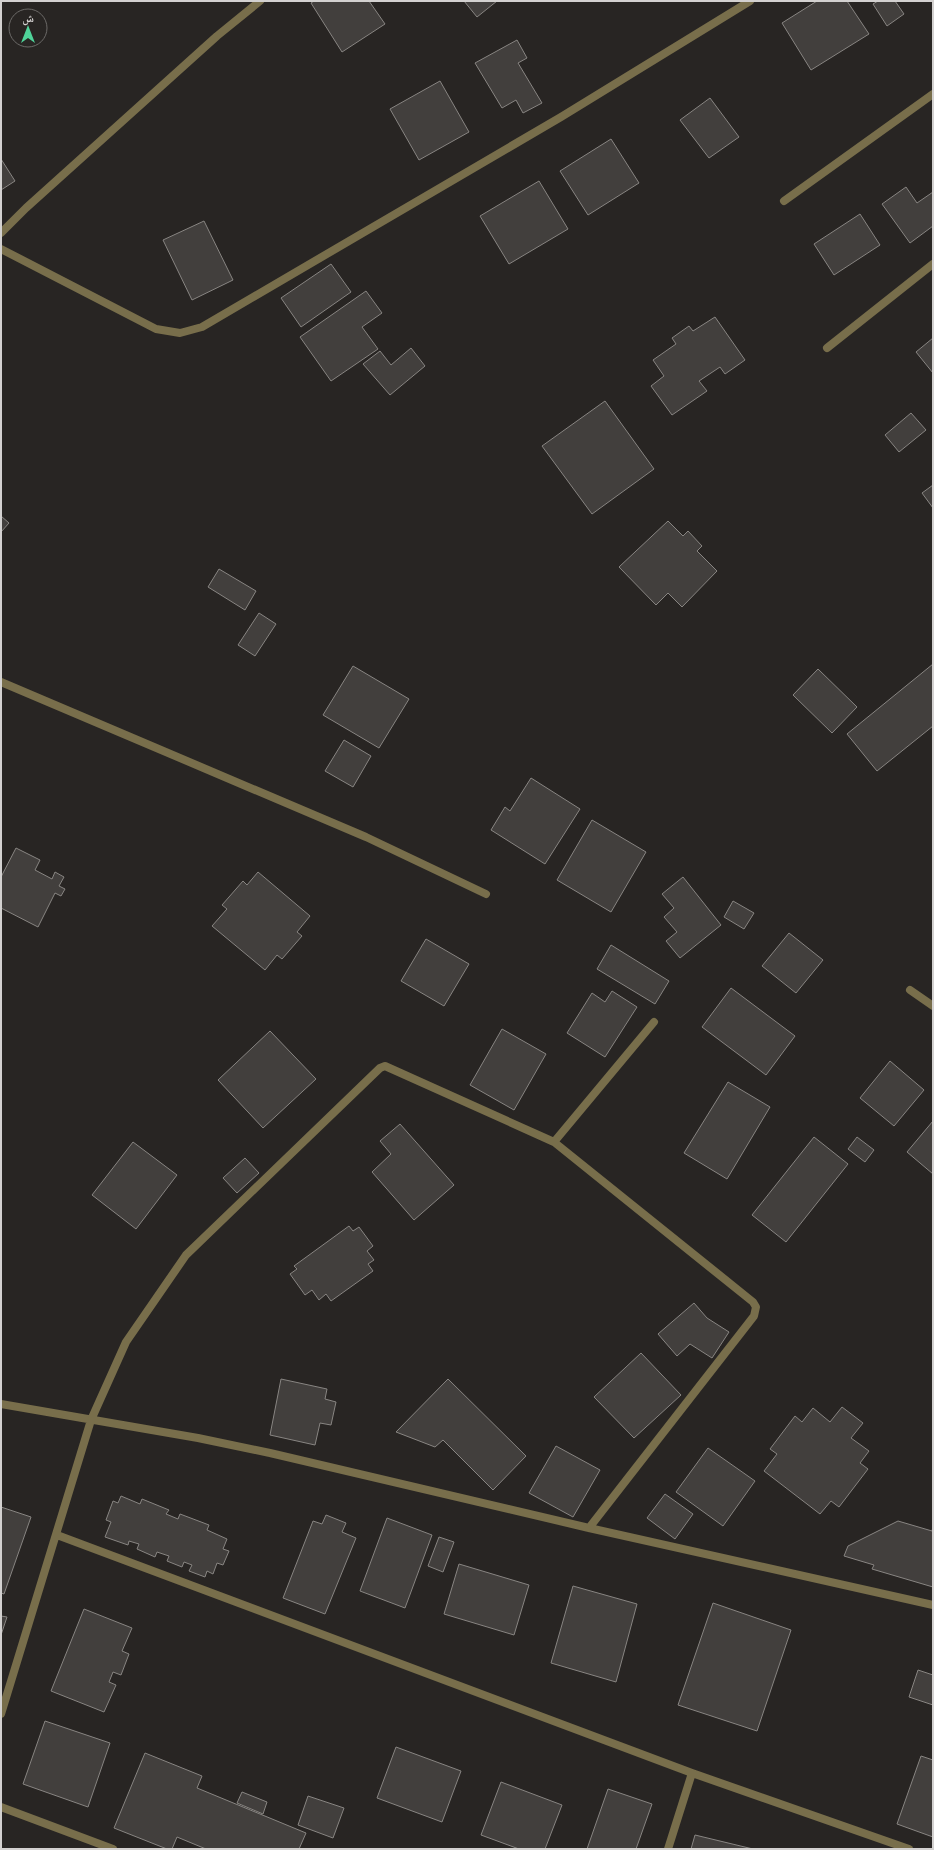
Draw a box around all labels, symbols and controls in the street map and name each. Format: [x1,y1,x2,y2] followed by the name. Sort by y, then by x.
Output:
[8,8,48,48] north arrow
[22,11,34,26] text: ش

